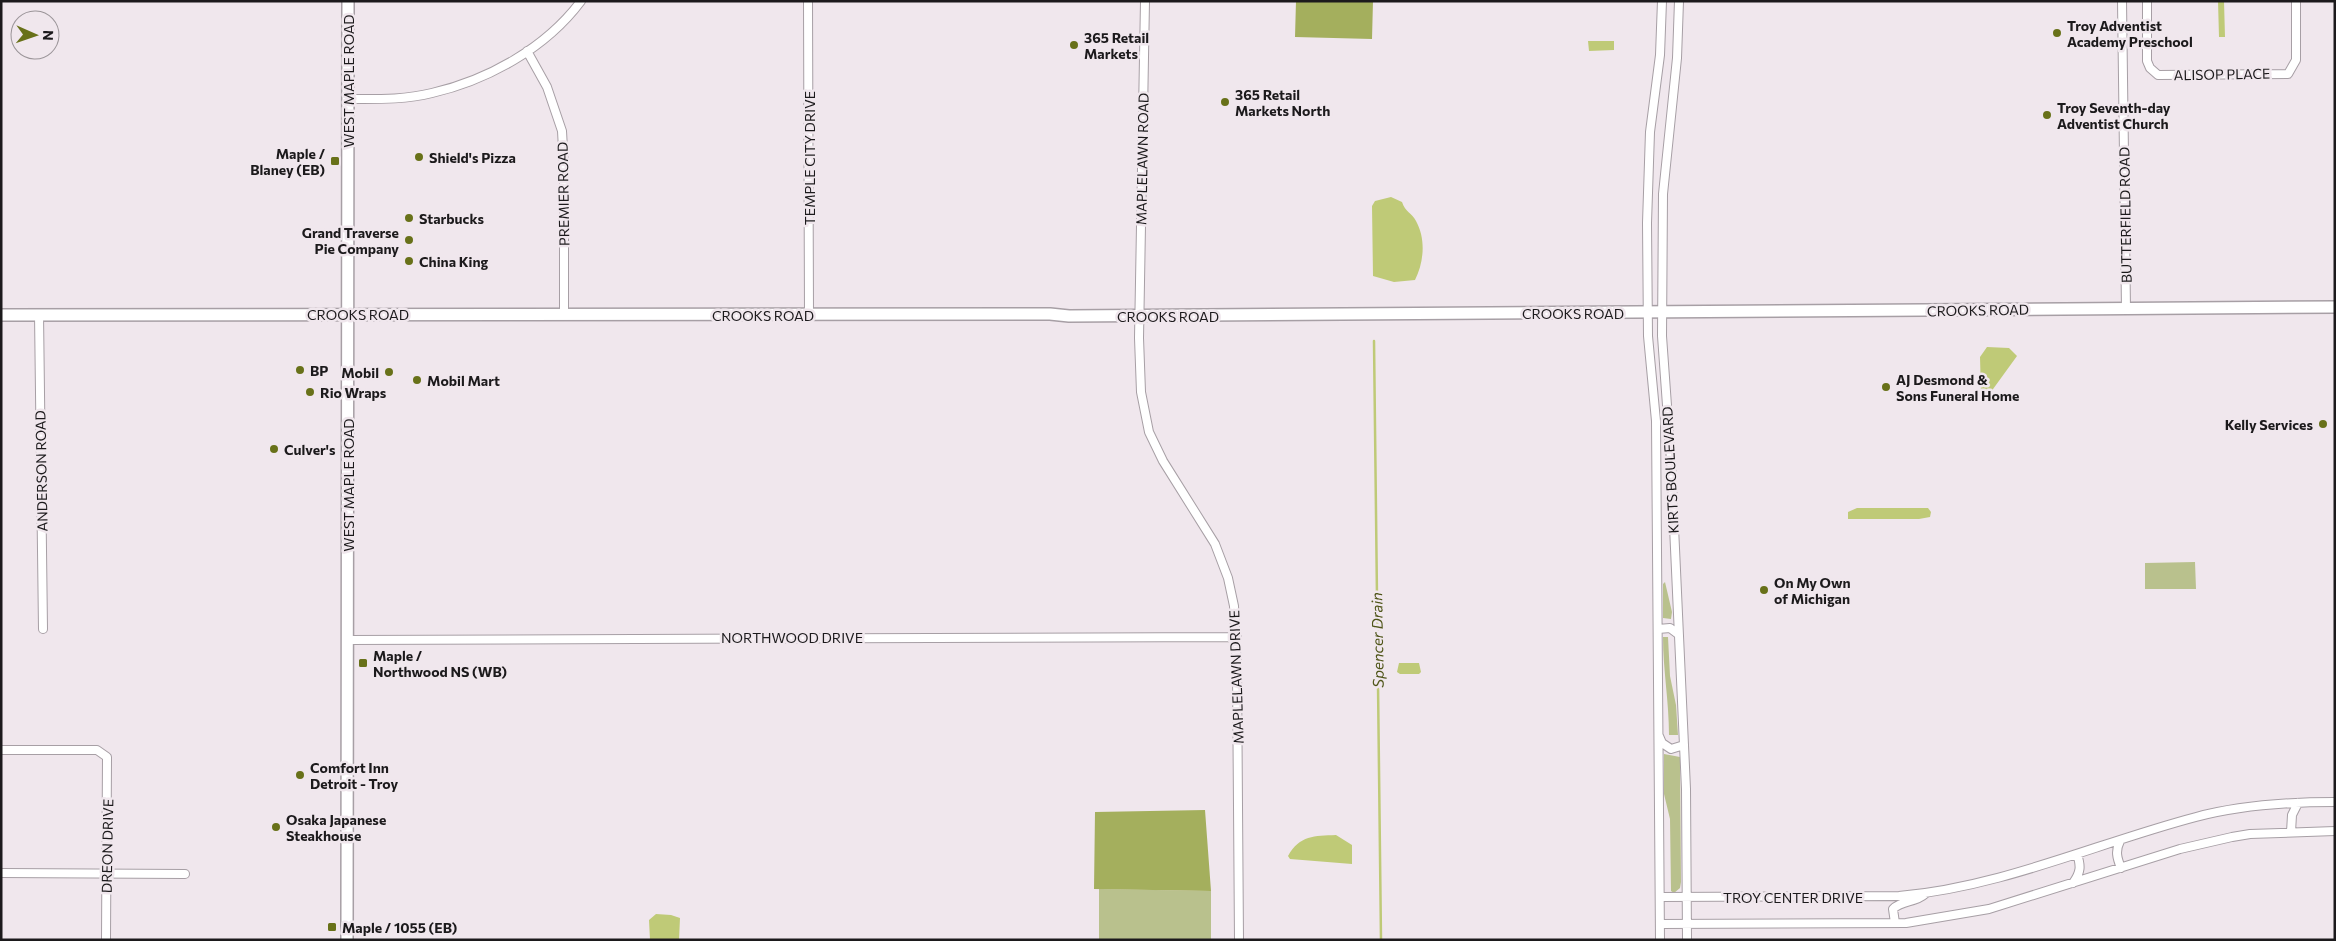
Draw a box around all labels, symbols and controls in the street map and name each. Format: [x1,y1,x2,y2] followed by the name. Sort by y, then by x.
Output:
[10,10,60,60] north arrow
[340,14,357,148] street label: WEST MAPLE ROAD
[2067,17,2193,50] place label: Troy Adventist Academy Preschool
[2051,27,2063,39] marker: Troy Adventist Academy Preschool
[1084,29,1149,62] place label: 365 Retail Markets
[40,30,57,41] text: N
[1068,39,1080,51] marker: 365 Retail Markets
[2174,65,2270,83] street label: ALISOP PLACE
[1235,86,1330,119] place label: 365 Retail Markets North
[801,91,818,225] street label: TEMPLE CITY DRIVE
[1132,93,1152,225] street label: MAPLELAWN ROAD
[1219,96,1231,108] marker: 365 Retail Markets North
[2057,99,2171,132] place label: Troy Seventh-day Adventist Church
[2041,109,2053,121] marker: Troy Seventh-day Adventist Church
[554,142,572,246] street label: PREMIER ROAD
[250,145,326,178] place label: Maple / Blaney (EB)
[2115,147,2135,283] street label: BUTTERFIELD ROAD
[429,149,516,166] place label: Shield's Pizza
[413,151,425,163] marker: Shield's Pizza
[329,155,341,167] marker: Maple / Blaney (EB)
[419,210,484,227] place label: Starbucks
[403,212,415,224] marker: Starbucks
[302,224,399,257] place label: Grand Traverse Pie Company
[403,234,415,246] marker: Grand Traverse Pie Company
[419,253,488,270] place label: China King
[403,255,415,267] marker: China King
[1927,301,2029,319] street label: CROOKS ROAD
[1522,305,1624,322] street label: CROOKS ROAD
[307,306,409,323] street label: CROOKS ROAD
[712,307,814,324] street label: CROOKS ROAD
[1117,308,1219,325] street label: CROOKS ROAD
[310,362,328,379] place label: BP
[294,364,306,376] marker: BP
[341,364,379,381] place label: Mobil
[383,366,395,378] marker: Mobil
[1896,371,2019,404] place label: AJ Desmond & Sons Funeral Home
[427,372,500,389] place label: Mobil Mart
[411,374,423,386] marker: Mobil Mart
[1880,381,1892,393] marker: AJ Desmond & Sons Funeral Home
[320,384,387,401] place label: Rio Wraps
[304,386,316,398] marker: Rio Wraps
[1658,406,1682,534] street label: KIRTS BOULEVARD
[31,410,51,532] street label: ANDERSON ROAD
[2225,416,2313,433] place label: Kelly Services
[340,418,357,552] street label: WEST MAPLE ROAD
[2317,418,2329,430] marker: Kelly Services
[284,441,336,458] place label: Culver's
[268,443,280,455] marker: Culver's
[1774,574,1851,607] place label: On My Own of Michigan
[1758,584,1770,596] marker: On My Own of Michigan
[1367,592,1387,688] water label: Spencer Drain
[1225,610,1247,744] street label: MAPLELAWN DRIVE
[721,629,863,646] street label: NORTHWOOD DRIVE
[373,647,507,680] place label: Maple / Northwood NS (WB)
[357,657,369,669] marker: Maple / Northwood NS (WB)
[310,759,398,792] place label: Comfort Inn Detroit - Troy
[294,769,306,781] marker: Comfort Inn Detroit - Troy
[98,799,116,893] street label: DREON DRIVE
[286,811,386,844] place label: Osaka Japanese Steakhouse
[270,821,282,833] marker: Osaka Japanese Steakhouse
[1723,889,1863,906] street label: TROY CENTER DRIVE
[342,919,458,936] place label: Maple / 1055 (EB)
[326,921,338,933] marker: Maple / 1055 (EB)

